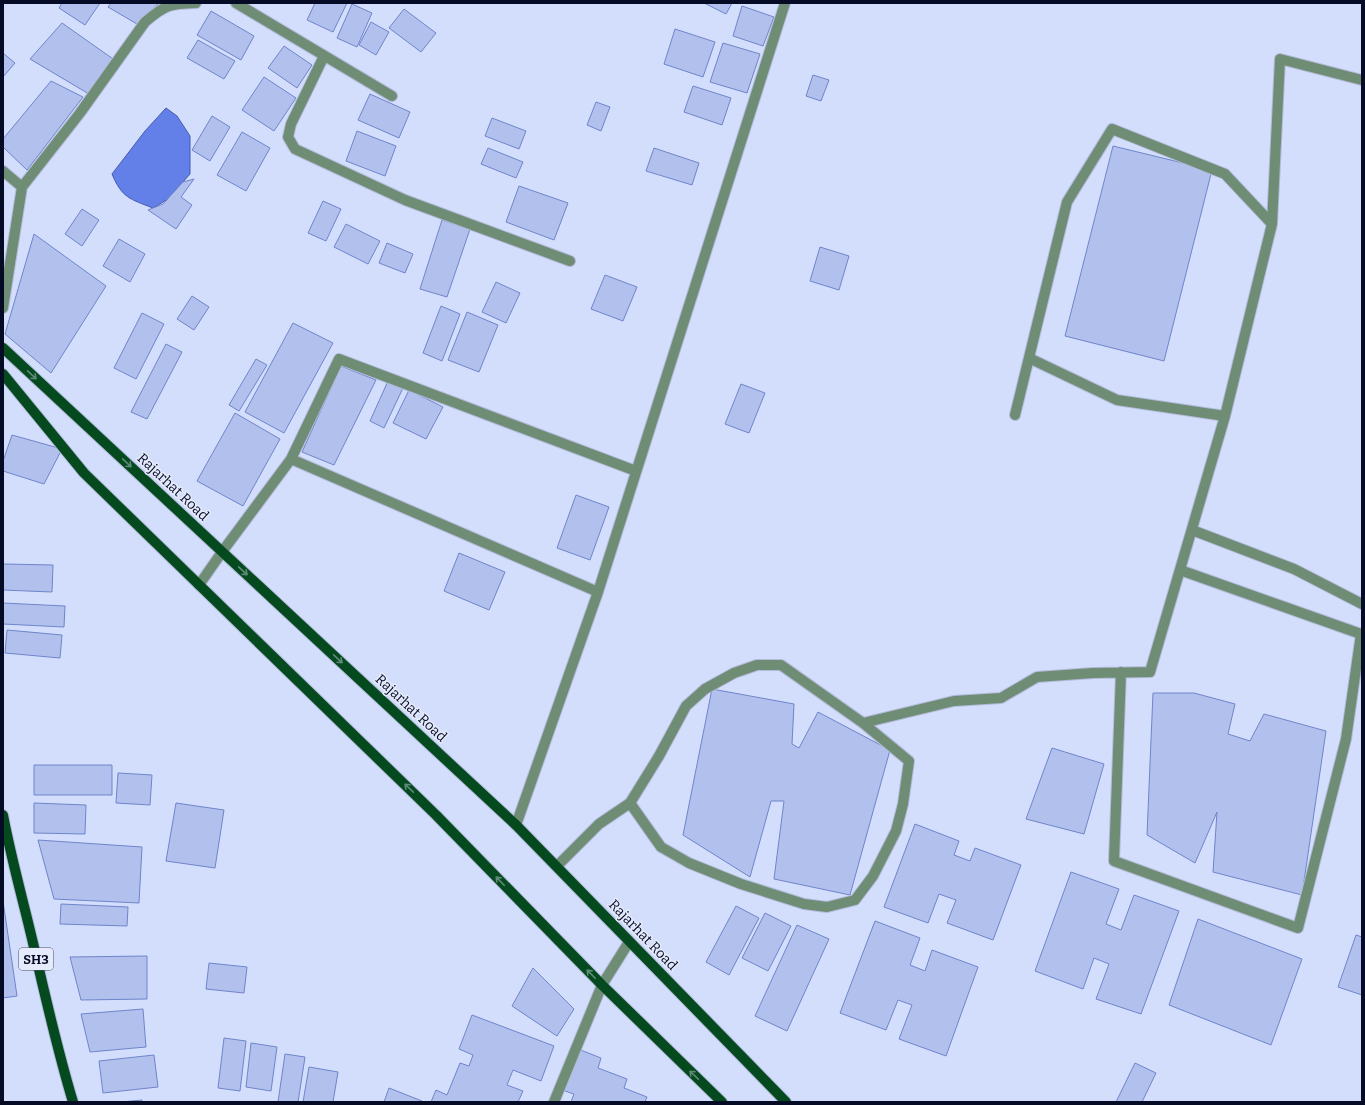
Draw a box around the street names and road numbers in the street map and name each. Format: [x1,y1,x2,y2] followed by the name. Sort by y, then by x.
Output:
[134,450,212,524] street label: Rajarhat Road
[372,671,450,745] street label: Rajarhat Road
[605,896,681,974] street label: Rajarhat Road
[19,948,53,970] road number: SH3

